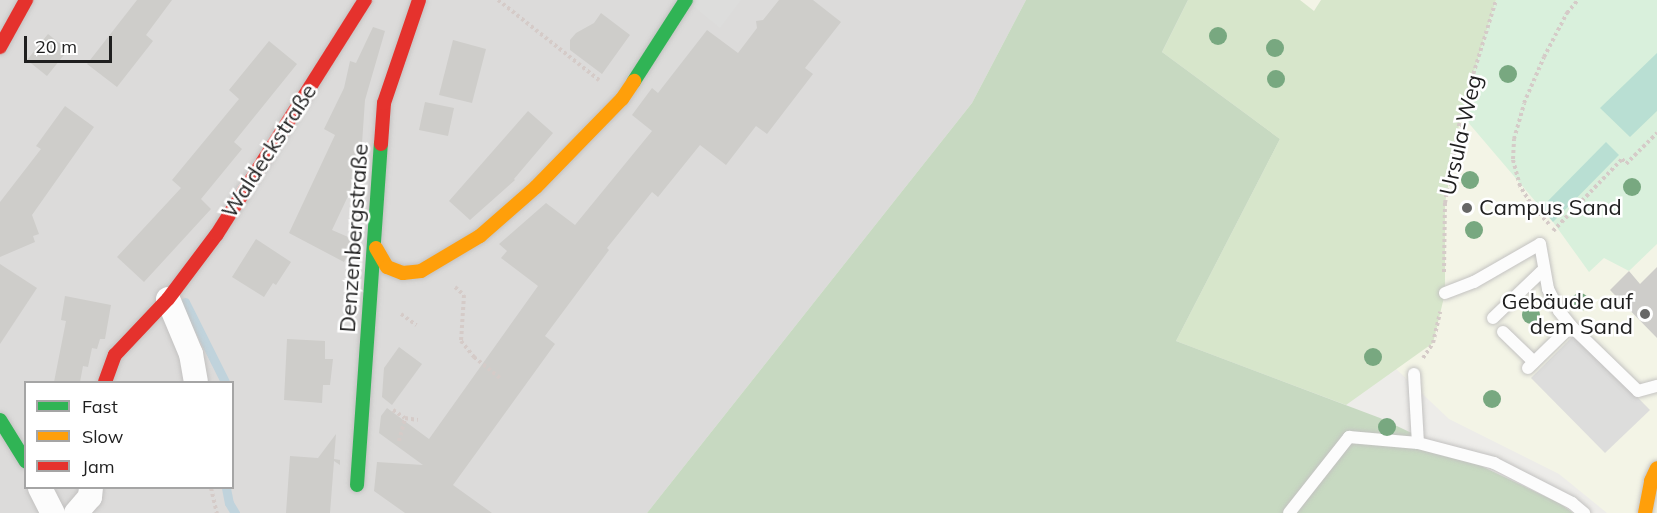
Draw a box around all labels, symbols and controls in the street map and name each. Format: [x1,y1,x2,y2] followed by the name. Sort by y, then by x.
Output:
[27,24,116,62] scale bar
[35,35,77,58] text: 20 m
[1434,72,1488,198] street label: Ursula-Weg
[216,79,322,223] street label: Waldeckstraße
[334,143,374,333] street label: Denzenbergstraße
[1479,195,1622,221] place label: Campus Sand
[1460,201,1474,215] marker: Campus Sand
[1502,288,1633,340] place label: Gebäude auf dem Sand
[1638,307,1652,321] marker: Gebäude auf dem Sand
[24,381,234,489] legend
[82,395,118,418] text: Fast
[82,425,123,448] text: Slow
[82,455,115,478] text: Jam

